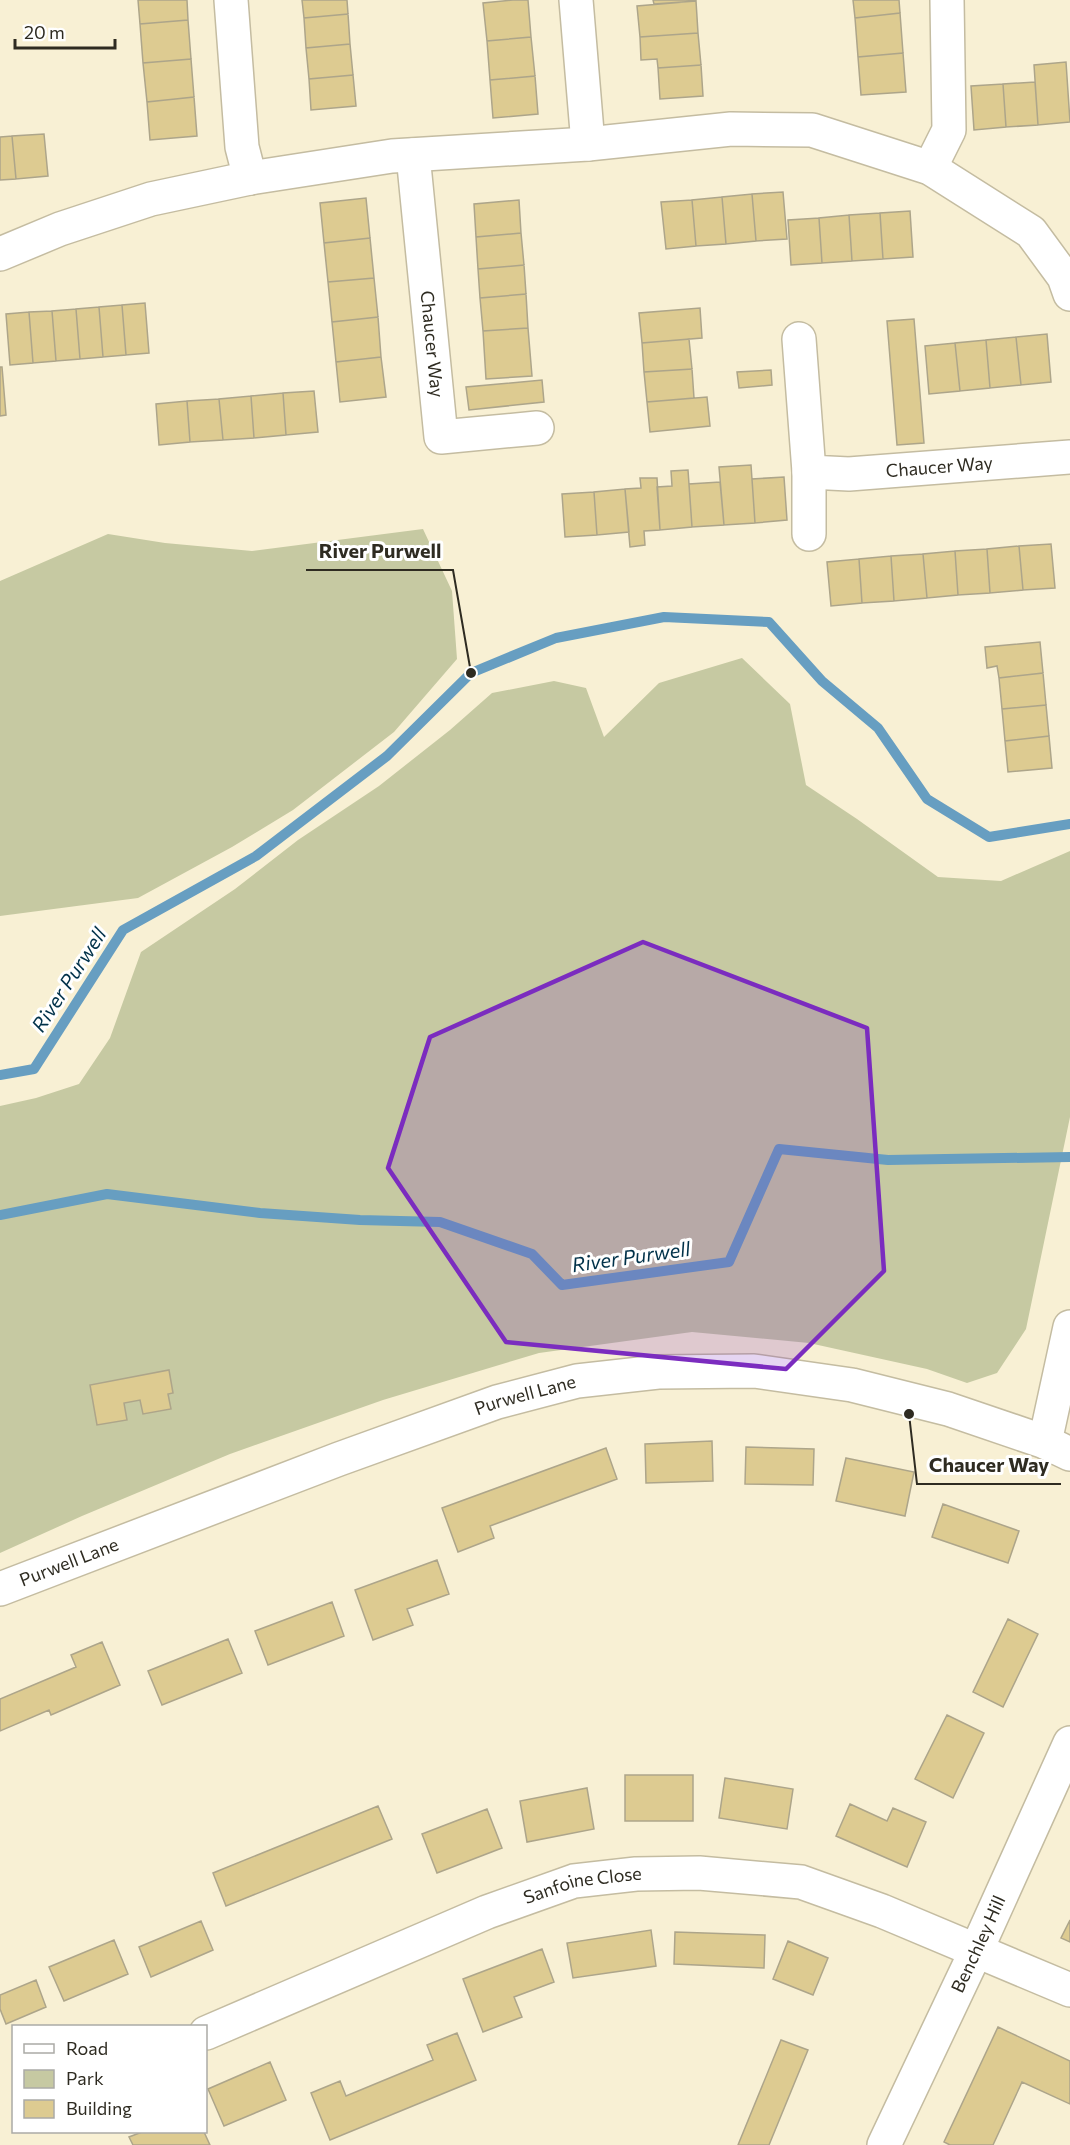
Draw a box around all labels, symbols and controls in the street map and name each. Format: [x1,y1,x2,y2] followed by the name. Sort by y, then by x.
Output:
[15,12,116,50] scale bar
[24,21,65,43] text: 20 m
[417,290,449,398] street label: Chaucer Way
[885,451,994,481] street label: Chaucer Way
[306,532,453,570] callout: River Purwell
[319,538,441,562] text: River Purwell
[26,922,111,1036] water label: River Purwell
[570,1236,692,1276] water label: River Purwell
[471,1370,578,1419] street label: Purwell Lane
[917,1446,1061,1484] callout: Chaucer Way
[929,1452,1049,1476] text: Chaucer Way
[16,1533,121,1591] street label: Purwell Lane
[520,1862,642,1908] street label: Sanfoine Close
[946,1892,1010,1996] street label: Benchley Hill
[12,2025,207,2133] legend
[66,2037,108,2059] text: Road
[66,2067,104,2089] text: Park
[66,2097,132,2119] text: Building

